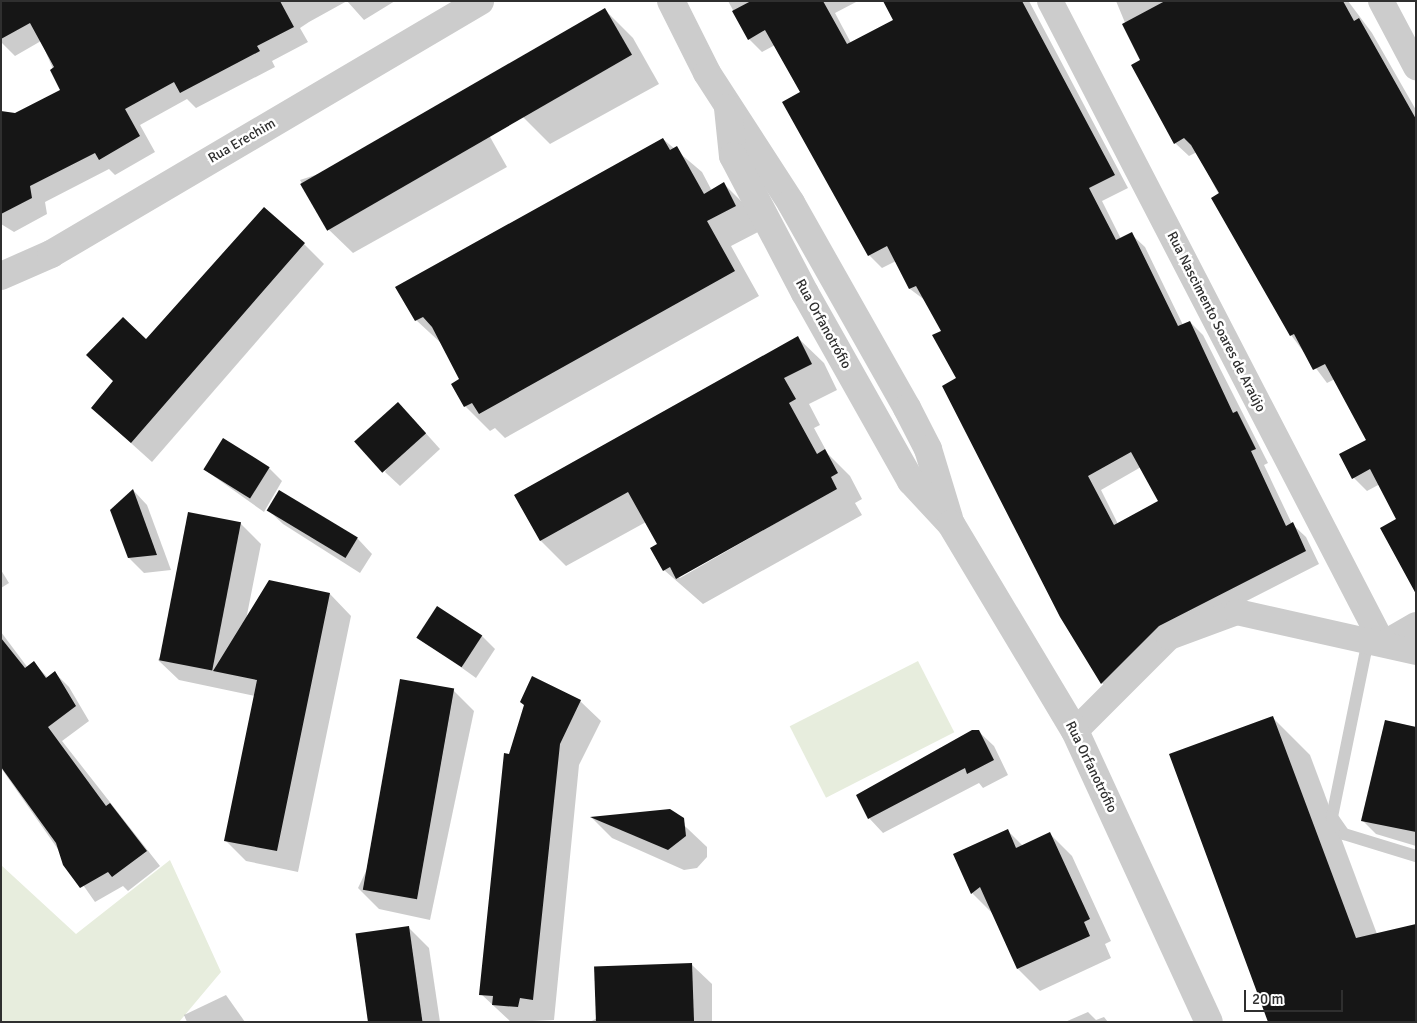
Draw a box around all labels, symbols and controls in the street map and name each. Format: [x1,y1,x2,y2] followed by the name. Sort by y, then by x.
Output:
[205,115,279,167] street label: Rua Erechim
[1163,229,1269,415] street label: Rua Nascimento Soares de Araújo
[791,276,855,372] street label: Rua Orfanotrófio
[1062,719,1120,815] street label: Rua Orfanotrófio
[1247,980,1346,1012] scale bar
[1252,990,1283,1008] text: 20 m

